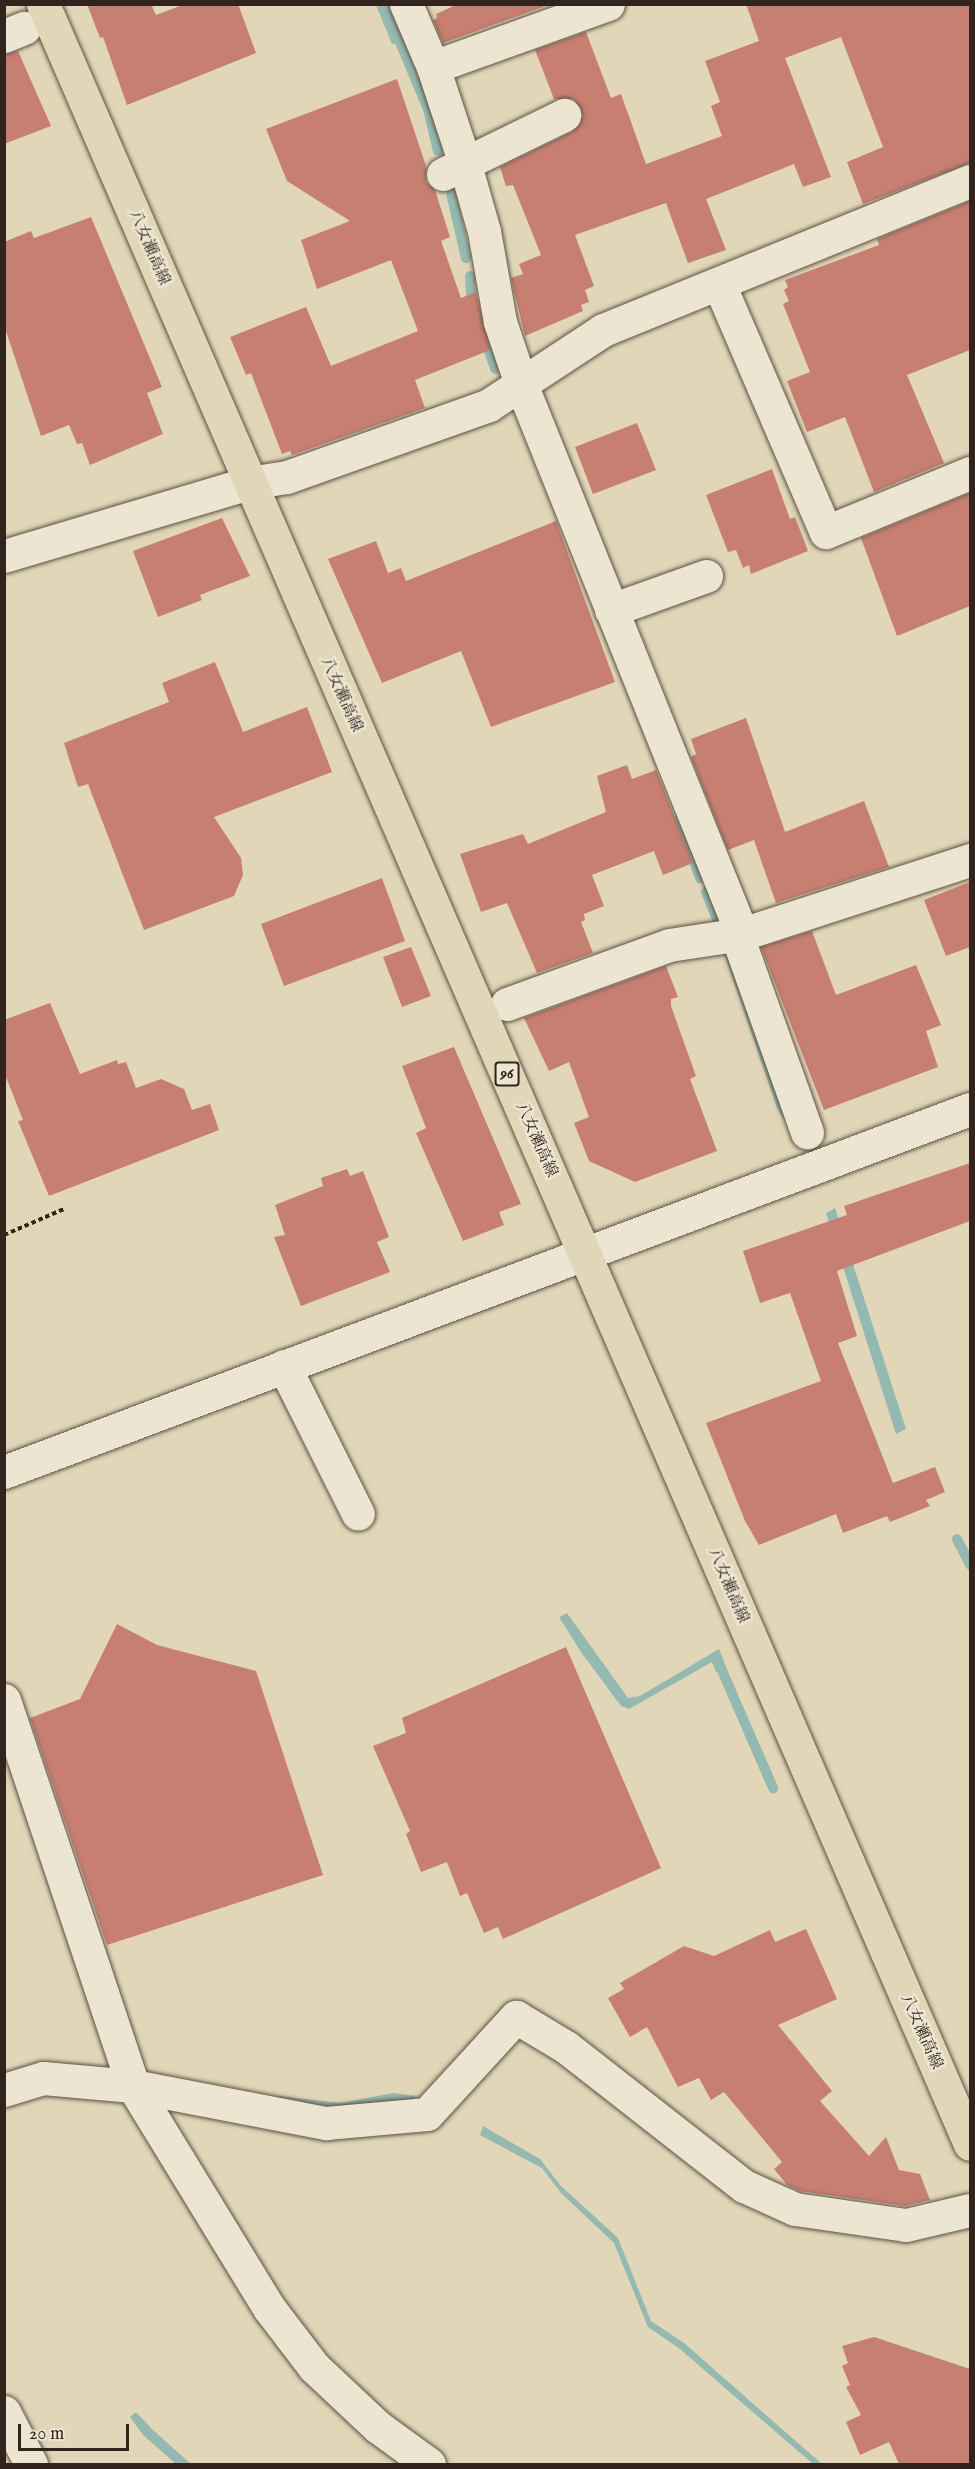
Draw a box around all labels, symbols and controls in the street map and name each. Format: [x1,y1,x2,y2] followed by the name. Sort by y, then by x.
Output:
[125,207,173,289] street label: 八女瀬高線
[316,655,366,735] street label: 八女瀬高線
[494,1062,520,1086] road number: 96
[511,1100,561,1180] street label: 八女瀬高線
[704,1545,752,1627] street label: 八女瀬高線
[896,1992,946,2072] street label: 八女瀬高線
[21,2412,132,2450] scale bar
[29,2423,64,2446] text: 20 m

